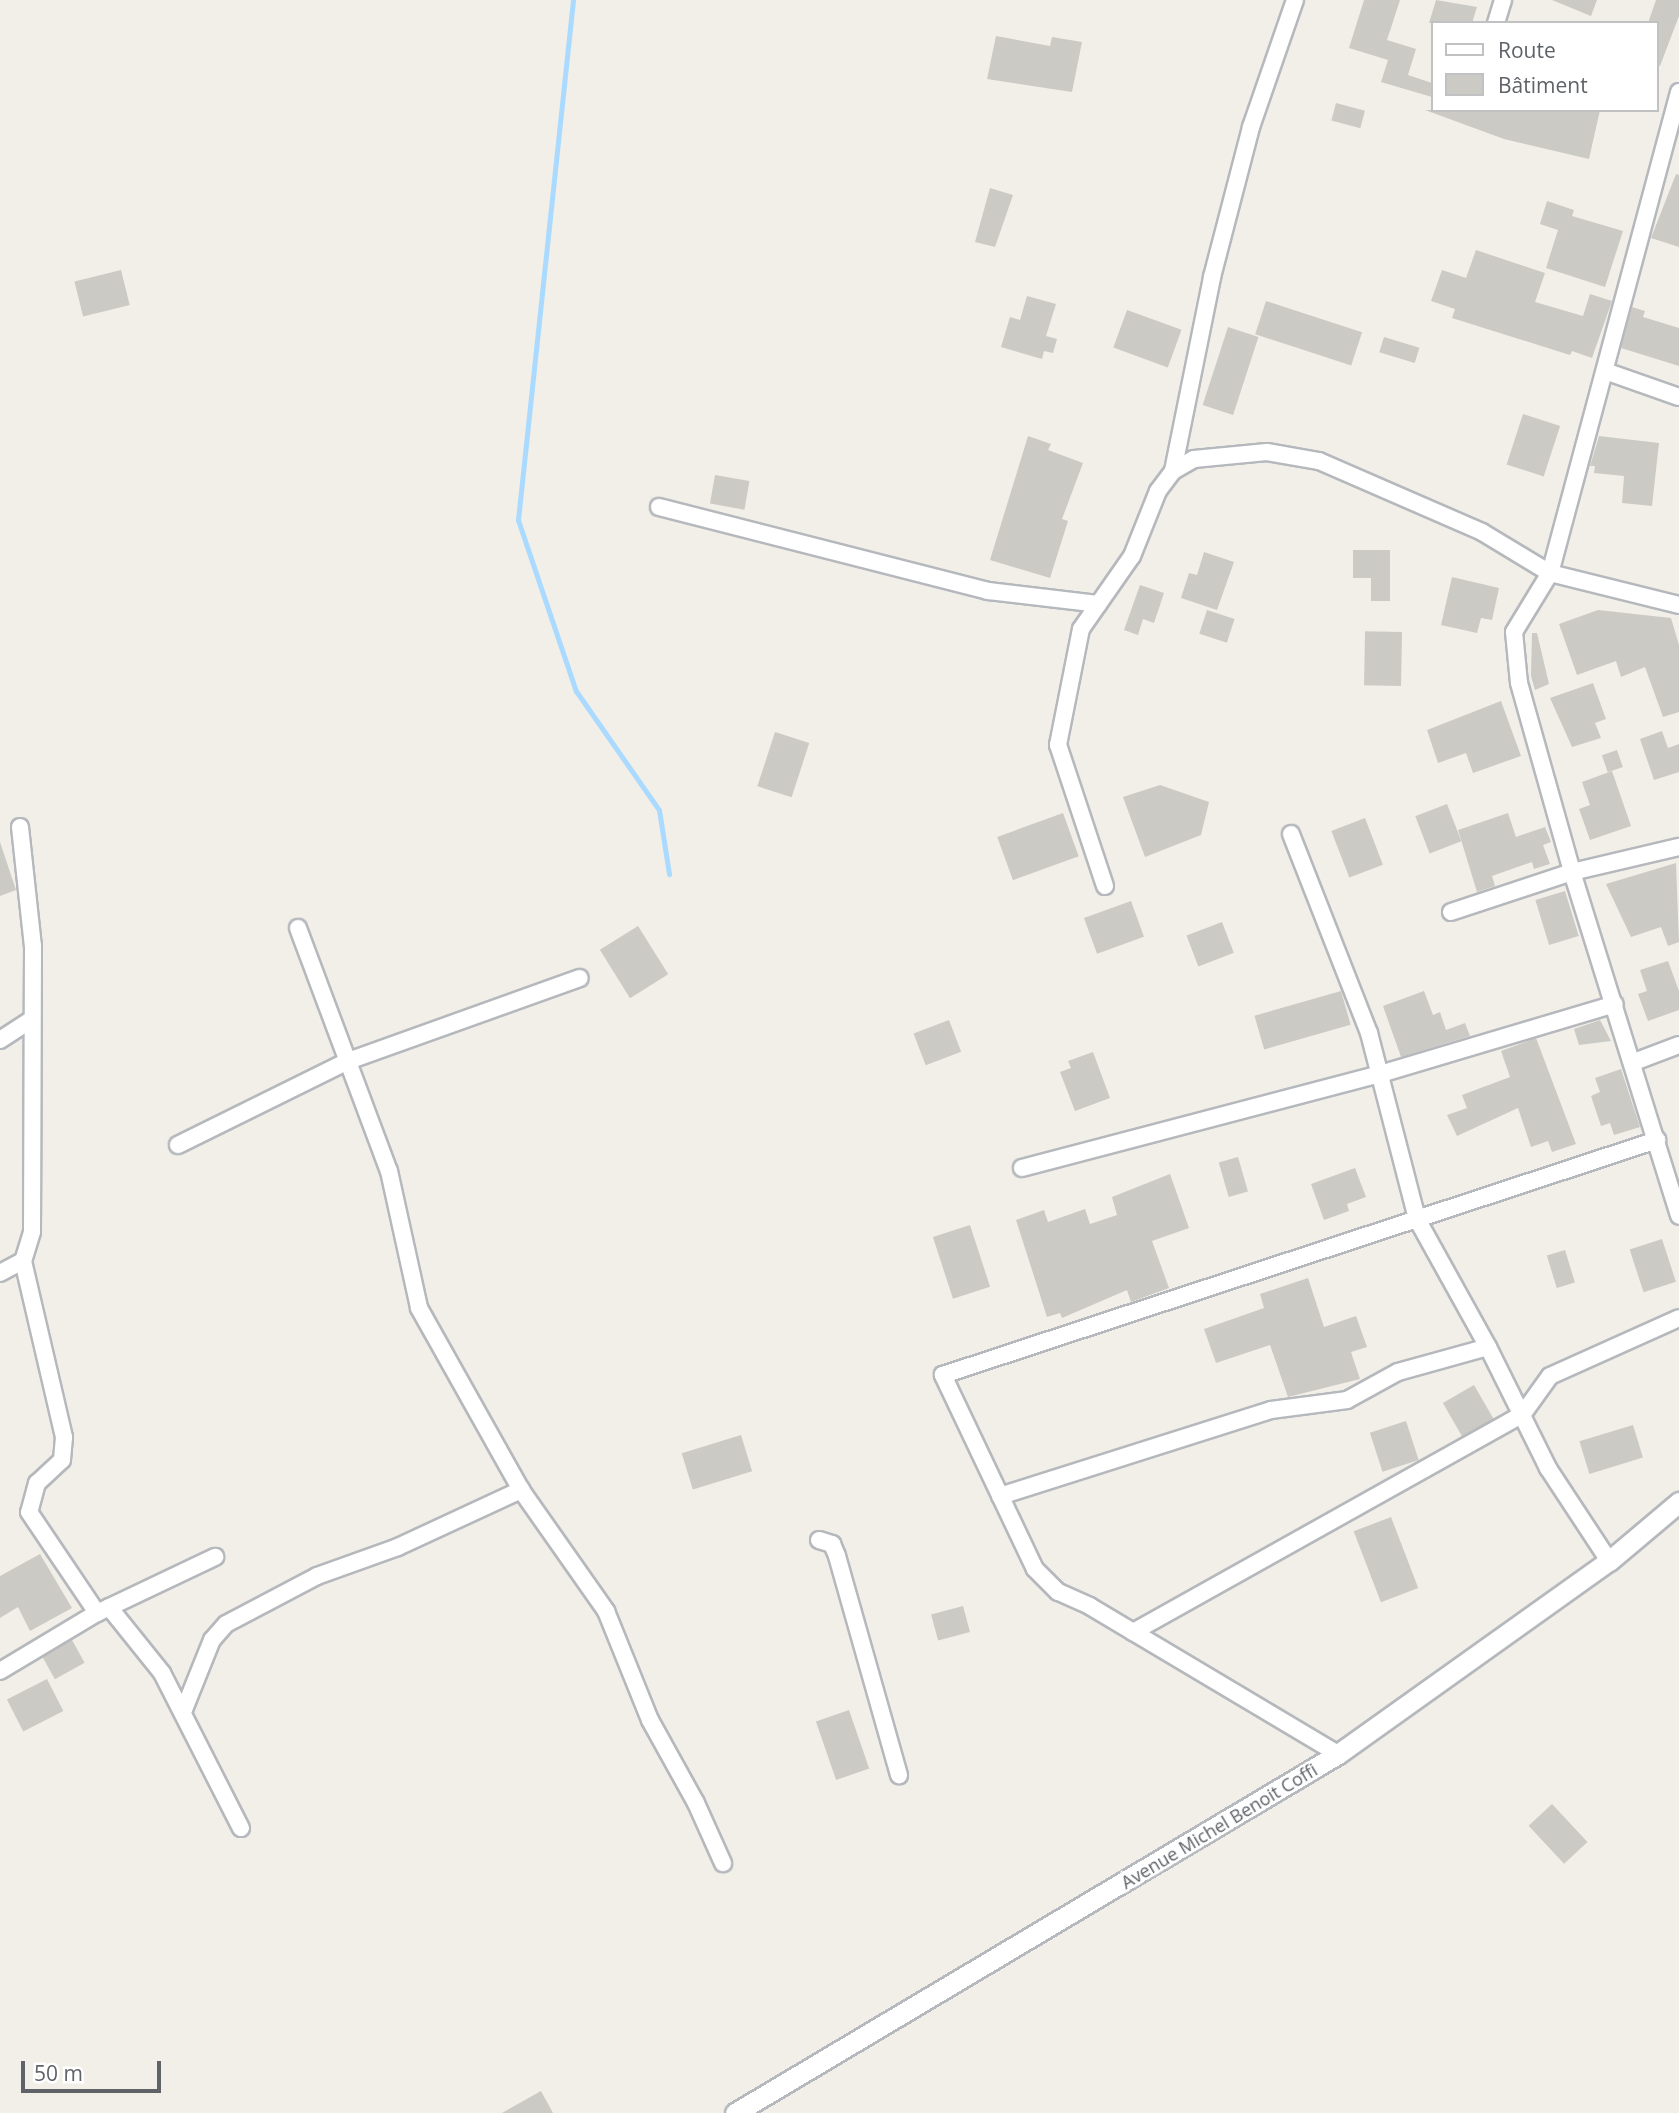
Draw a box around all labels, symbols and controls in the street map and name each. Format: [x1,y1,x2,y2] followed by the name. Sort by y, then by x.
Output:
[1430,21,1658,112] legend
[1498,36,1556,64] text: Route
[1498,71,1588,99] text: Bâtiment
[1117,1759,1321,1893] street label: Avenue Michel Benoit Coffi
[24,2046,164,2090] scale bar
[34,2059,83,2087] text: 50 m

